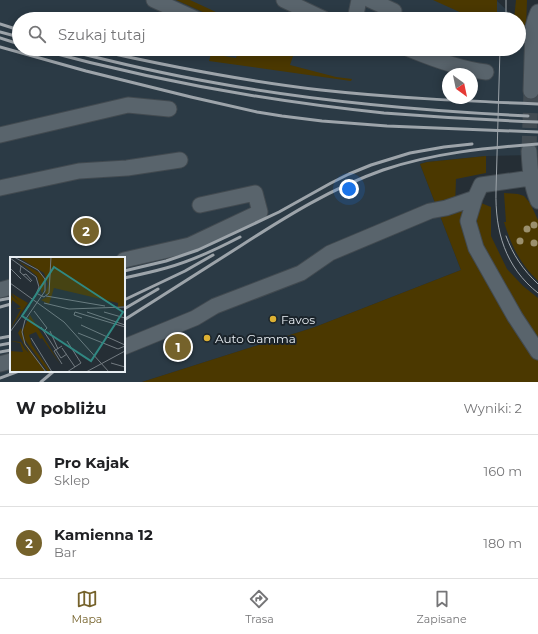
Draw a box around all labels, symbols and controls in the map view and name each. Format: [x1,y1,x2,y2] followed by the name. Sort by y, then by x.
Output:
[12,12,526,56] search box
[26,23,48,45] icon: search
[58,25,146,44] text: Szukaj tutaj
[442,68,478,104] north arrow
[339,179,359,199] your location
[73,216,99,246] pin: 2
[10,257,125,372] inset map
[281,312,315,327] place label: Favos
[268,314,278,324] marker: Favos
[215,331,296,346] place label: Auto Gamma
[165,332,191,362] pin: 1
[202,333,212,343] marker: Auto Gamma
[16,398,106,418] text: W pobliżu
[463,400,522,416] text: Wyniki: 2
[54,453,129,472] text: Pro Kajak
[26,463,32,479] text: 1
[484,463,522,479] text: 160 m
[54,472,90,488] text: Sklep
[54,525,153,544] text: Kamienna 12
[25,535,33,551] text: 2
[483,535,522,551] text: 180 m
[54,544,77,560] text: Bar
[71,588,102,626] tab: Mapa
[245,588,274,626] tab: Trasa
[417,588,467,626] tab: Zapisane

